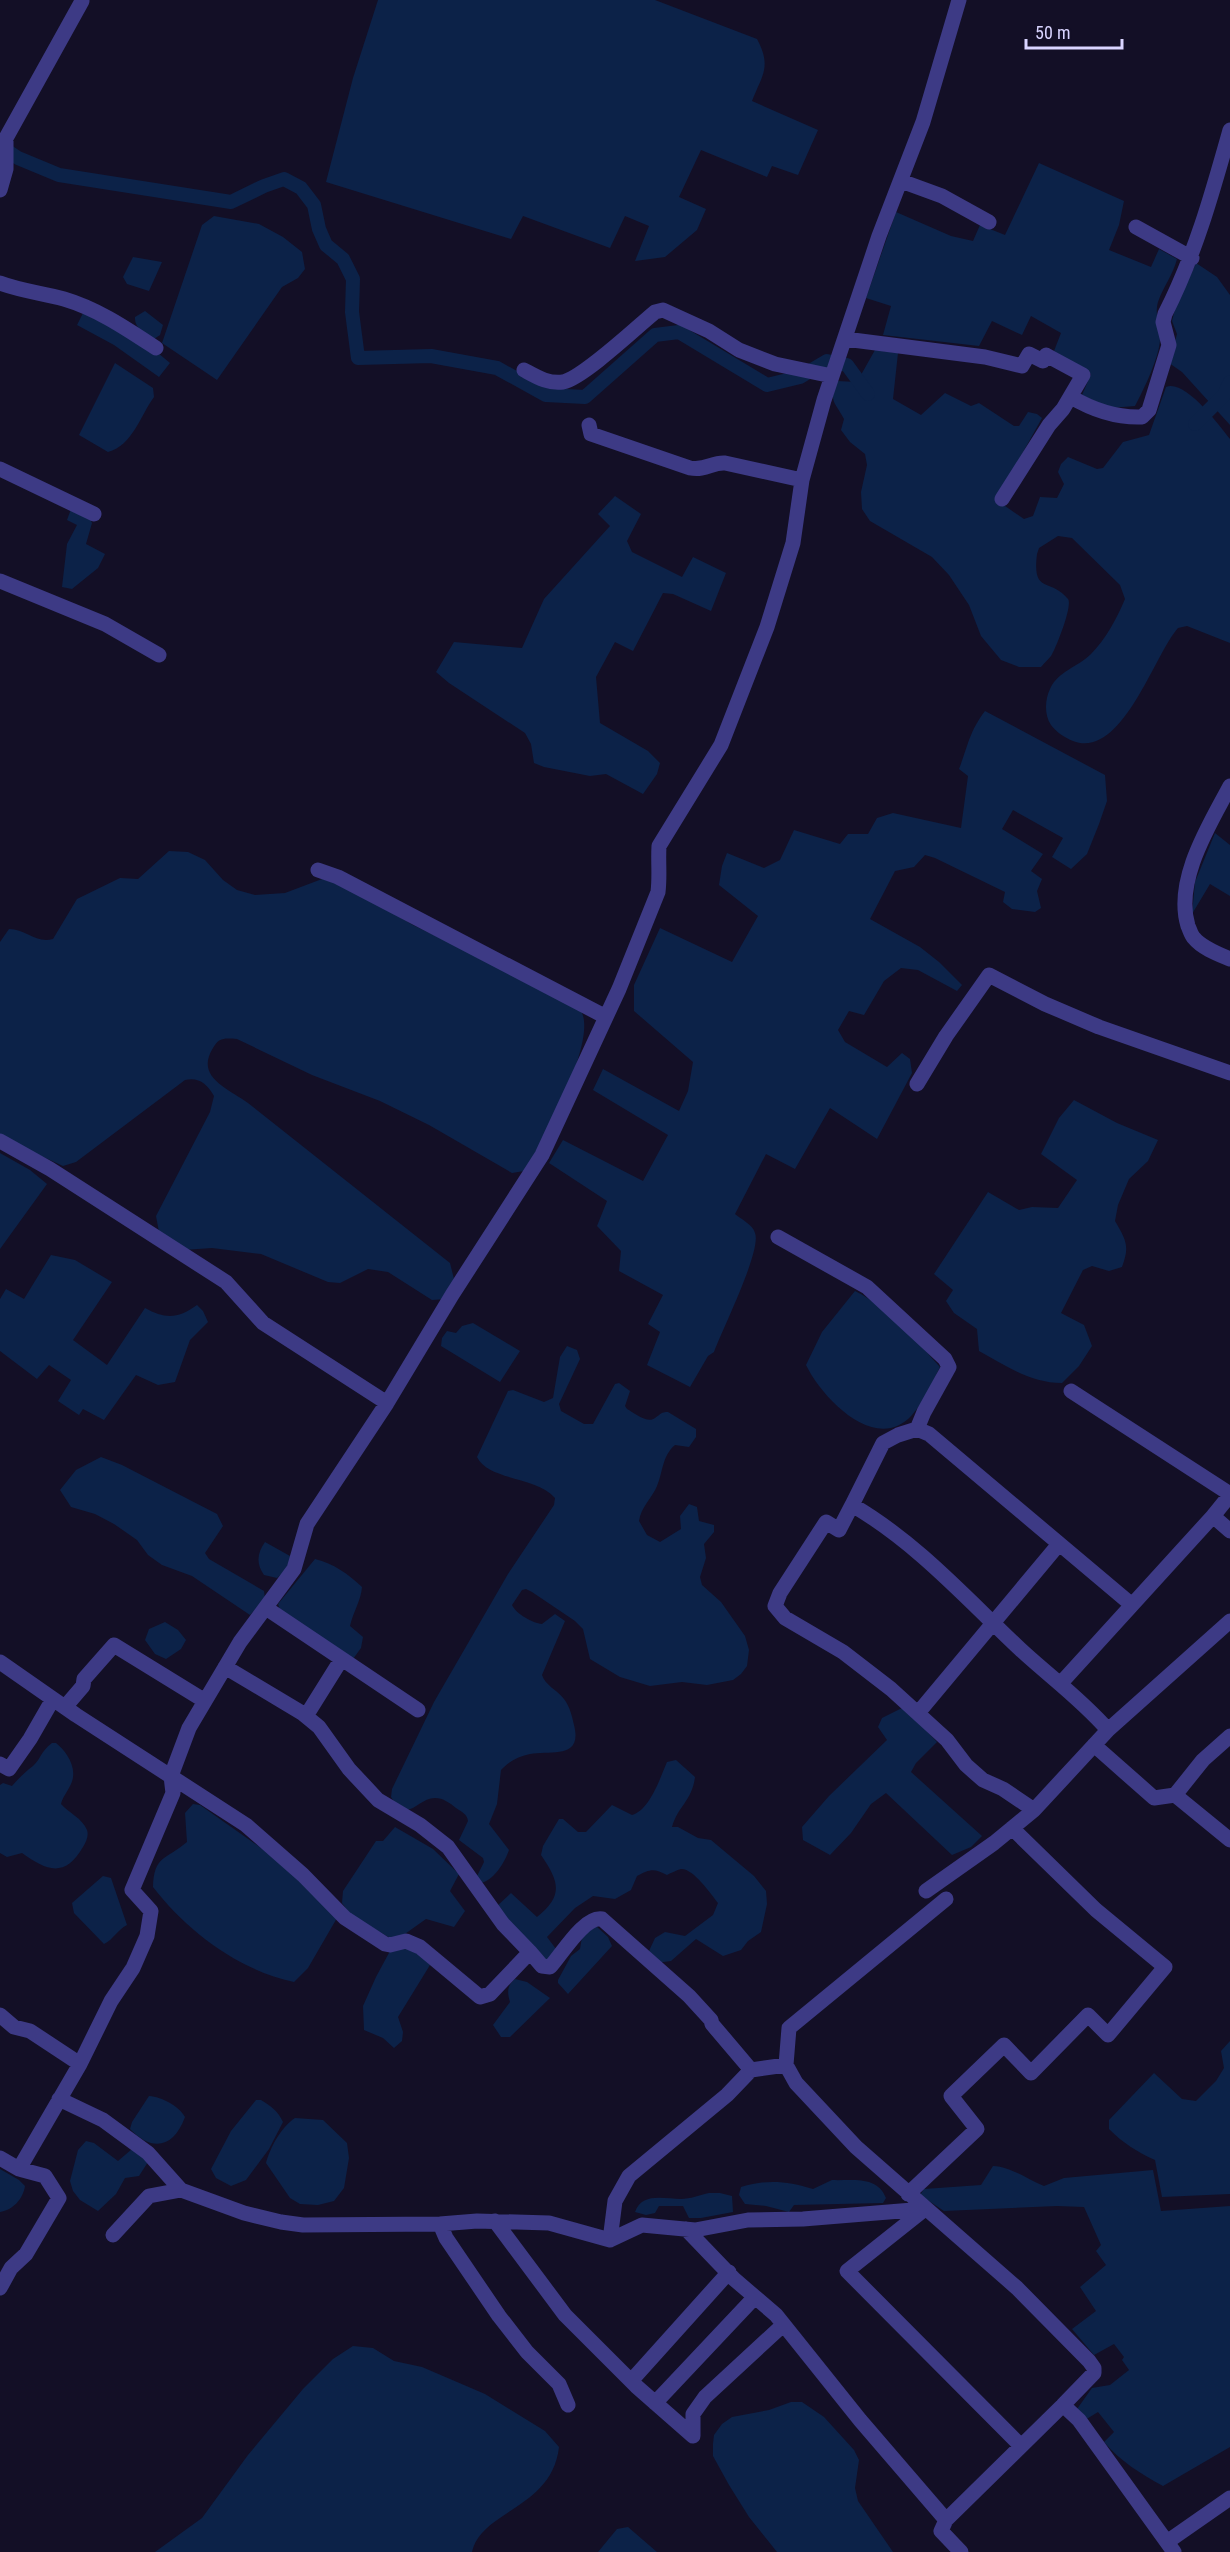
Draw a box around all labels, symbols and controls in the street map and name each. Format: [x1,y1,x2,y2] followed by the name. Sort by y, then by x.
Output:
[1026,12,1122,50] scale bar
[1035,22,1070,43] text: 50 m

